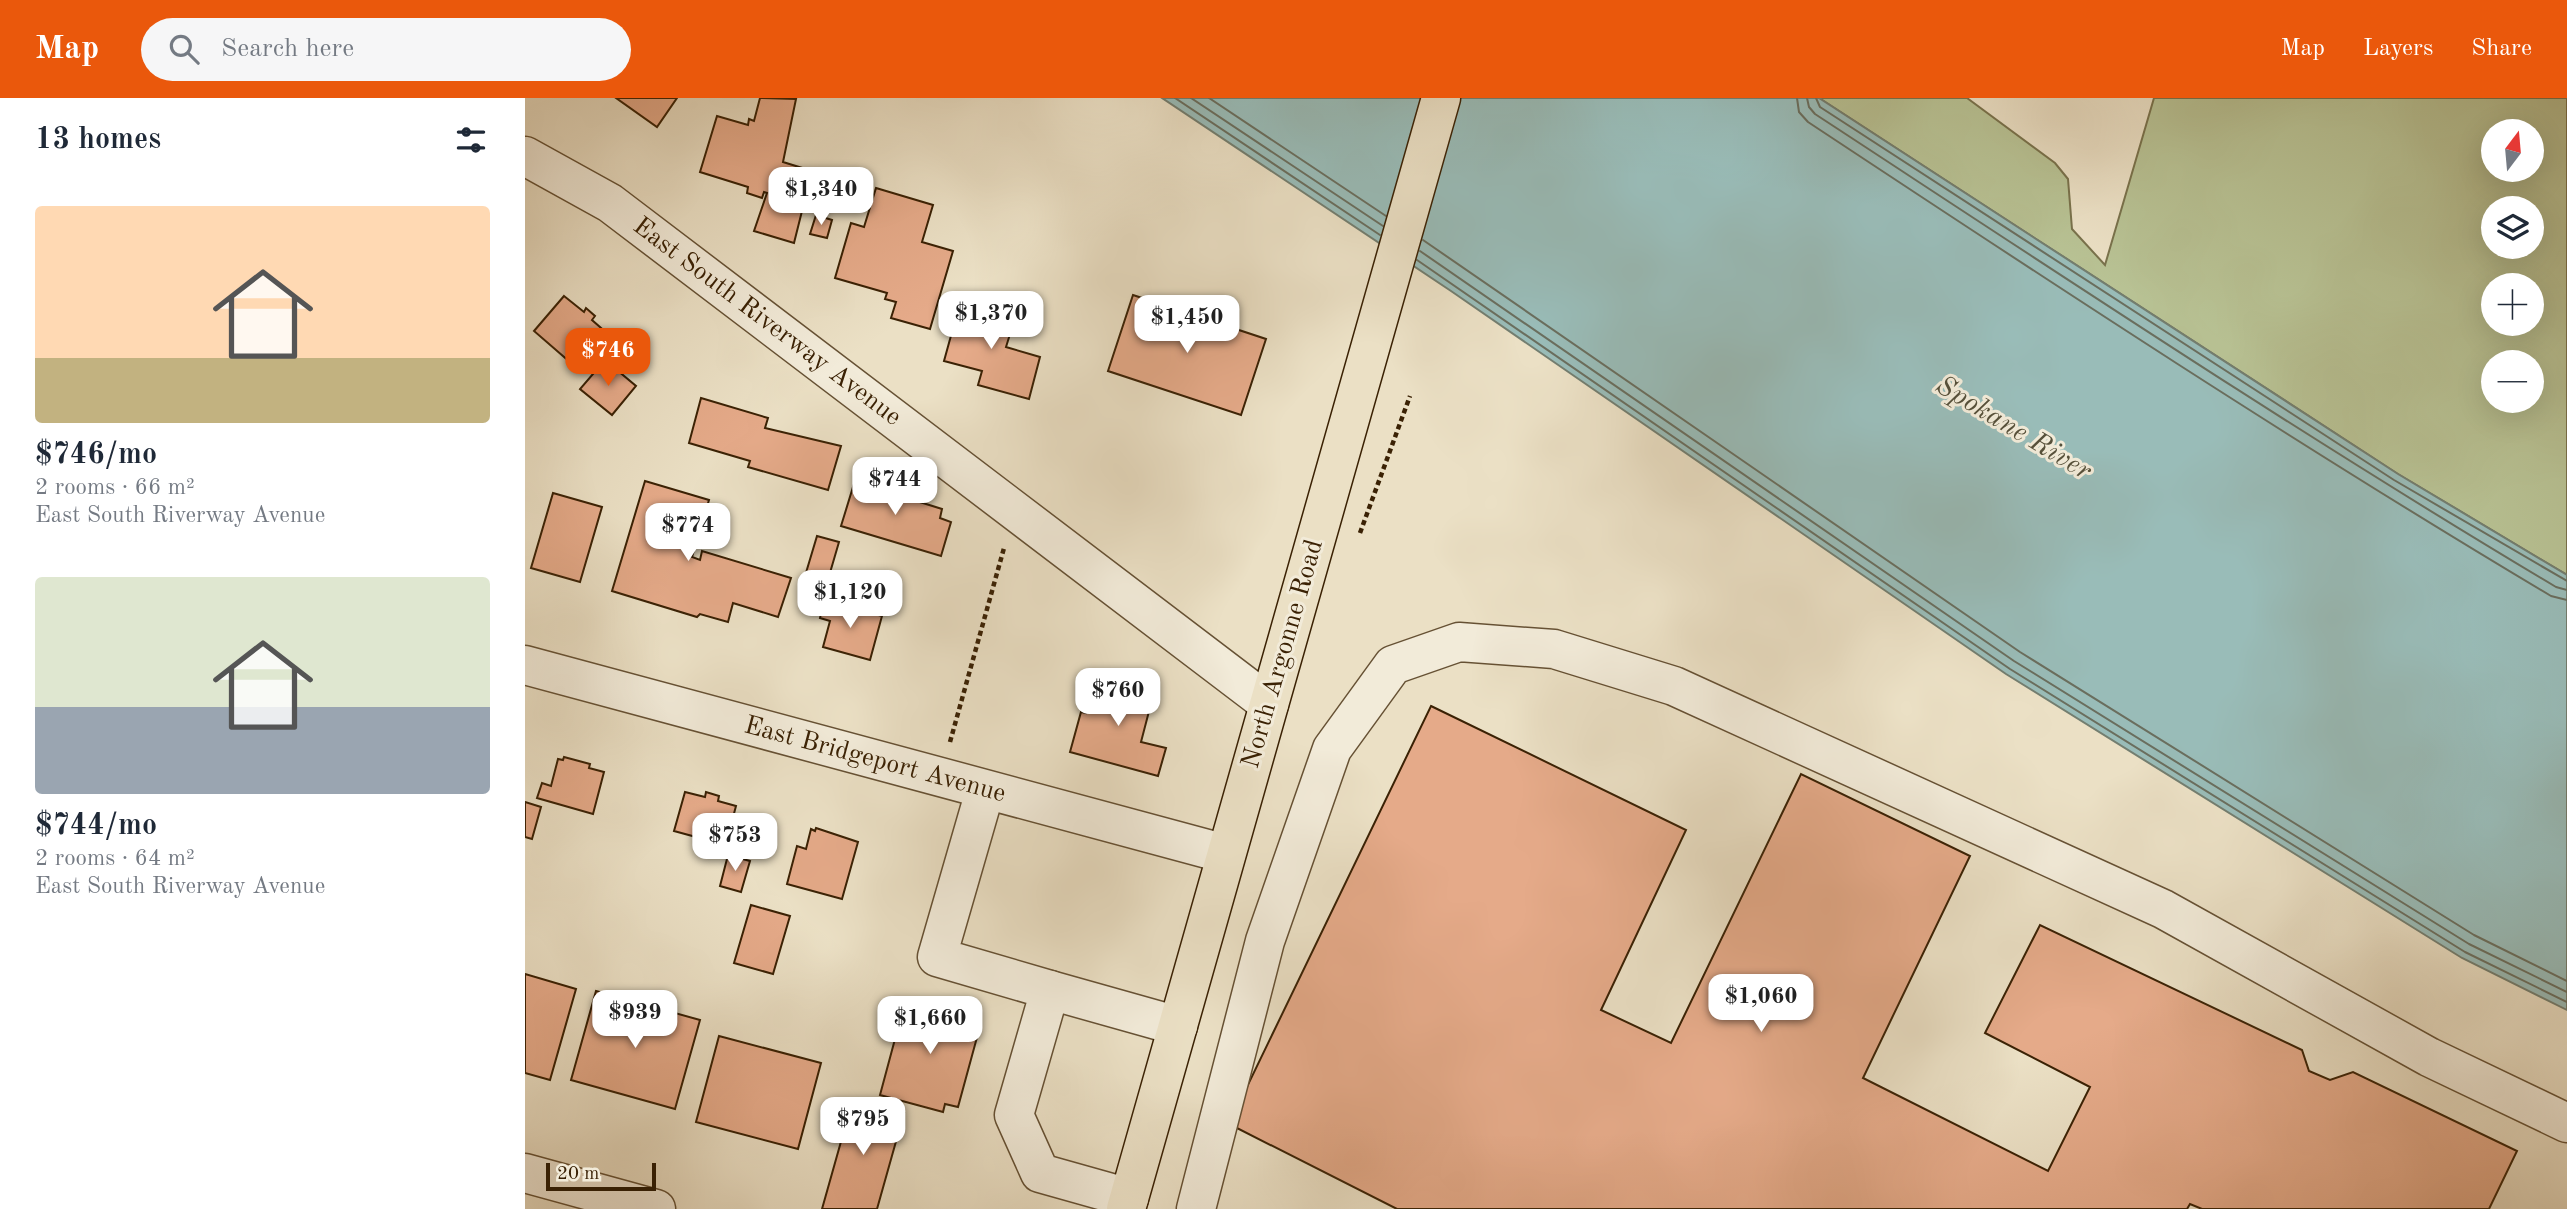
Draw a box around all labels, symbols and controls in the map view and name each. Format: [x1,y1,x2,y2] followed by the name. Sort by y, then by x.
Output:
[141,18,631,81] search box
[165,30,203,68] icon: search
[35,33,99,66] text: Map
[221,36,354,62] text: Search here
[2281,37,2325,61] text: Map
[2363,37,2433,61] text: Layers
[2471,37,2532,61] text: Share
[2481,119,2545,182] north arrow
[2481,119,2544,413] map controls
[452,121,490,159] icon: filters
[35,125,161,155] text: 13 homes
[764,167,878,227] pin: $1,340
[784,178,858,201] text: $1,340
[2481,196,2544,259] button: layers
[628,213,906,431] street label: East South Riverway Avenue
[200,251,326,377] icon: home
[2481,273,2544,336] button: +
[934,292,1048,351] pin: $1,370
[1130,296,1244,355] pin: $1,450
[954,302,1028,325] text: $1,370
[1150,306,1224,329] text: $1,450
[567,328,649,388] pin: $746
[581,339,635,362] text: $746
[2481,350,2544,413] button: −
[1930,372,2096,487] water label: Spokane River
[35,440,157,470] text: $746/mo
[854,458,936,517] pin: $744
[868,468,922,491] text: $744
[35,476,195,499] text: 2 rooms · 66 m²
[35,504,325,527] text: East South Riverway Avenue
[647,504,729,563] pin: $774
[661,514,715,537] text: $774
[1238,537,1328,771] street label: North Argonne Road
[793,570,907,630] pin: $1,120
[813,581,887,604] text: $1,120
[200,622,326,748] icon: home
[1077,668,1159,728] pin: $760
[1091,679,1145,702] text: $760
[741,713,1009,807] street label: East Bridgeport Avenue
[35,811,157,841] text: $744/mo
[694,814,776,873] pin: $753
[708,824,762,847] text: $753
[35,847,195,870] text: 2 rooms · 64 m²
[35,875,325,898] text: East South Riverway Avenue
[1704,974,1818,1034] pin: $1,060
[1724,985,1798,1008] text: $1,060
[594,990,676,1050] pin: $939
[873,996,987,1056] pin: $1,660
[608,1001,662,1024] text: $939
[893,1007,967,1030] text: $1,660
[822,1098,904,1157] pin: $795
[836,1108,890,1131] text: $795
[546,1160,656,1192] scale bar
[557,1165,599,1184] text: 20 m

